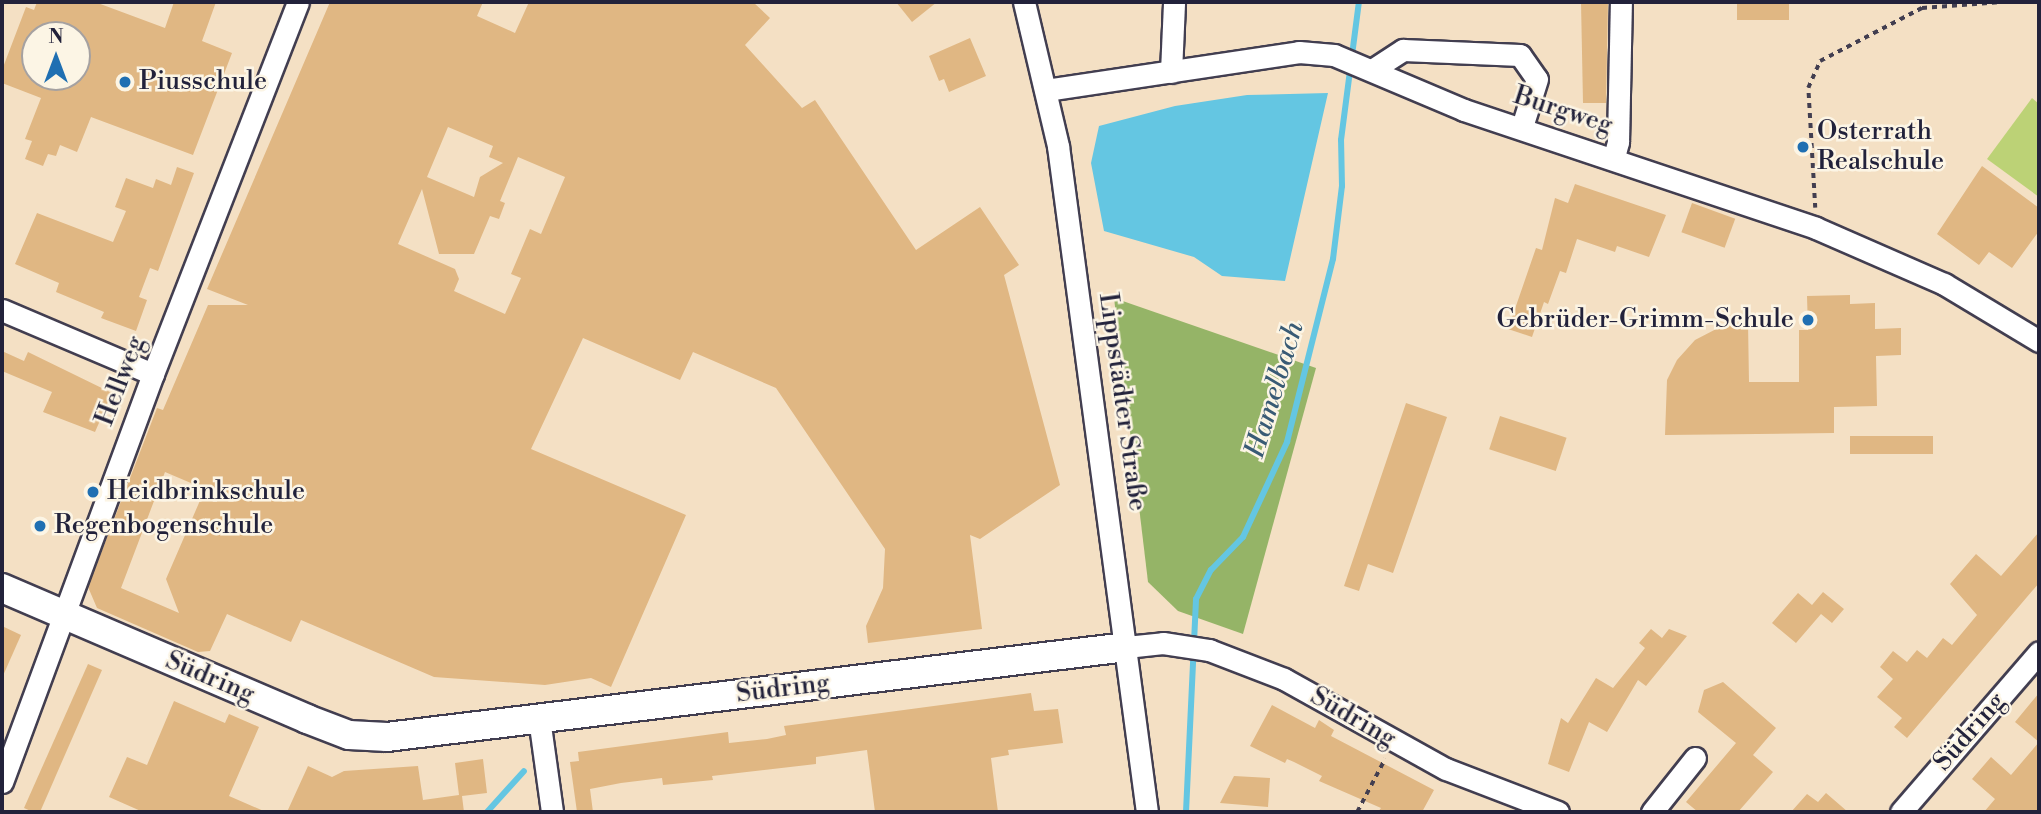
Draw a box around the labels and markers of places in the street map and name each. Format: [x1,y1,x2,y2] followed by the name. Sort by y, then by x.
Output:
[139,66,267,98] place label: Piusschule
[117,74,133,90] marker: Piusschule
[1817,116,1944,178] place label: Osterrath Realschule
[1795,139,1811,155] marker: Osterrath Realschule
[1497,304,1794,336] place label: Gebrüder-Grimm-Schule
[1800,312,1816,328] marker: Gebrüder-Grimm-Schule
[107,476,305,508] place label: Heidbrinkschule
[85,484,101,500] marker: Heidbrinkschule
[54,510,273,542] place label: Regenbogenschule
[32,518,48,534] marker: Regenbogenschule

